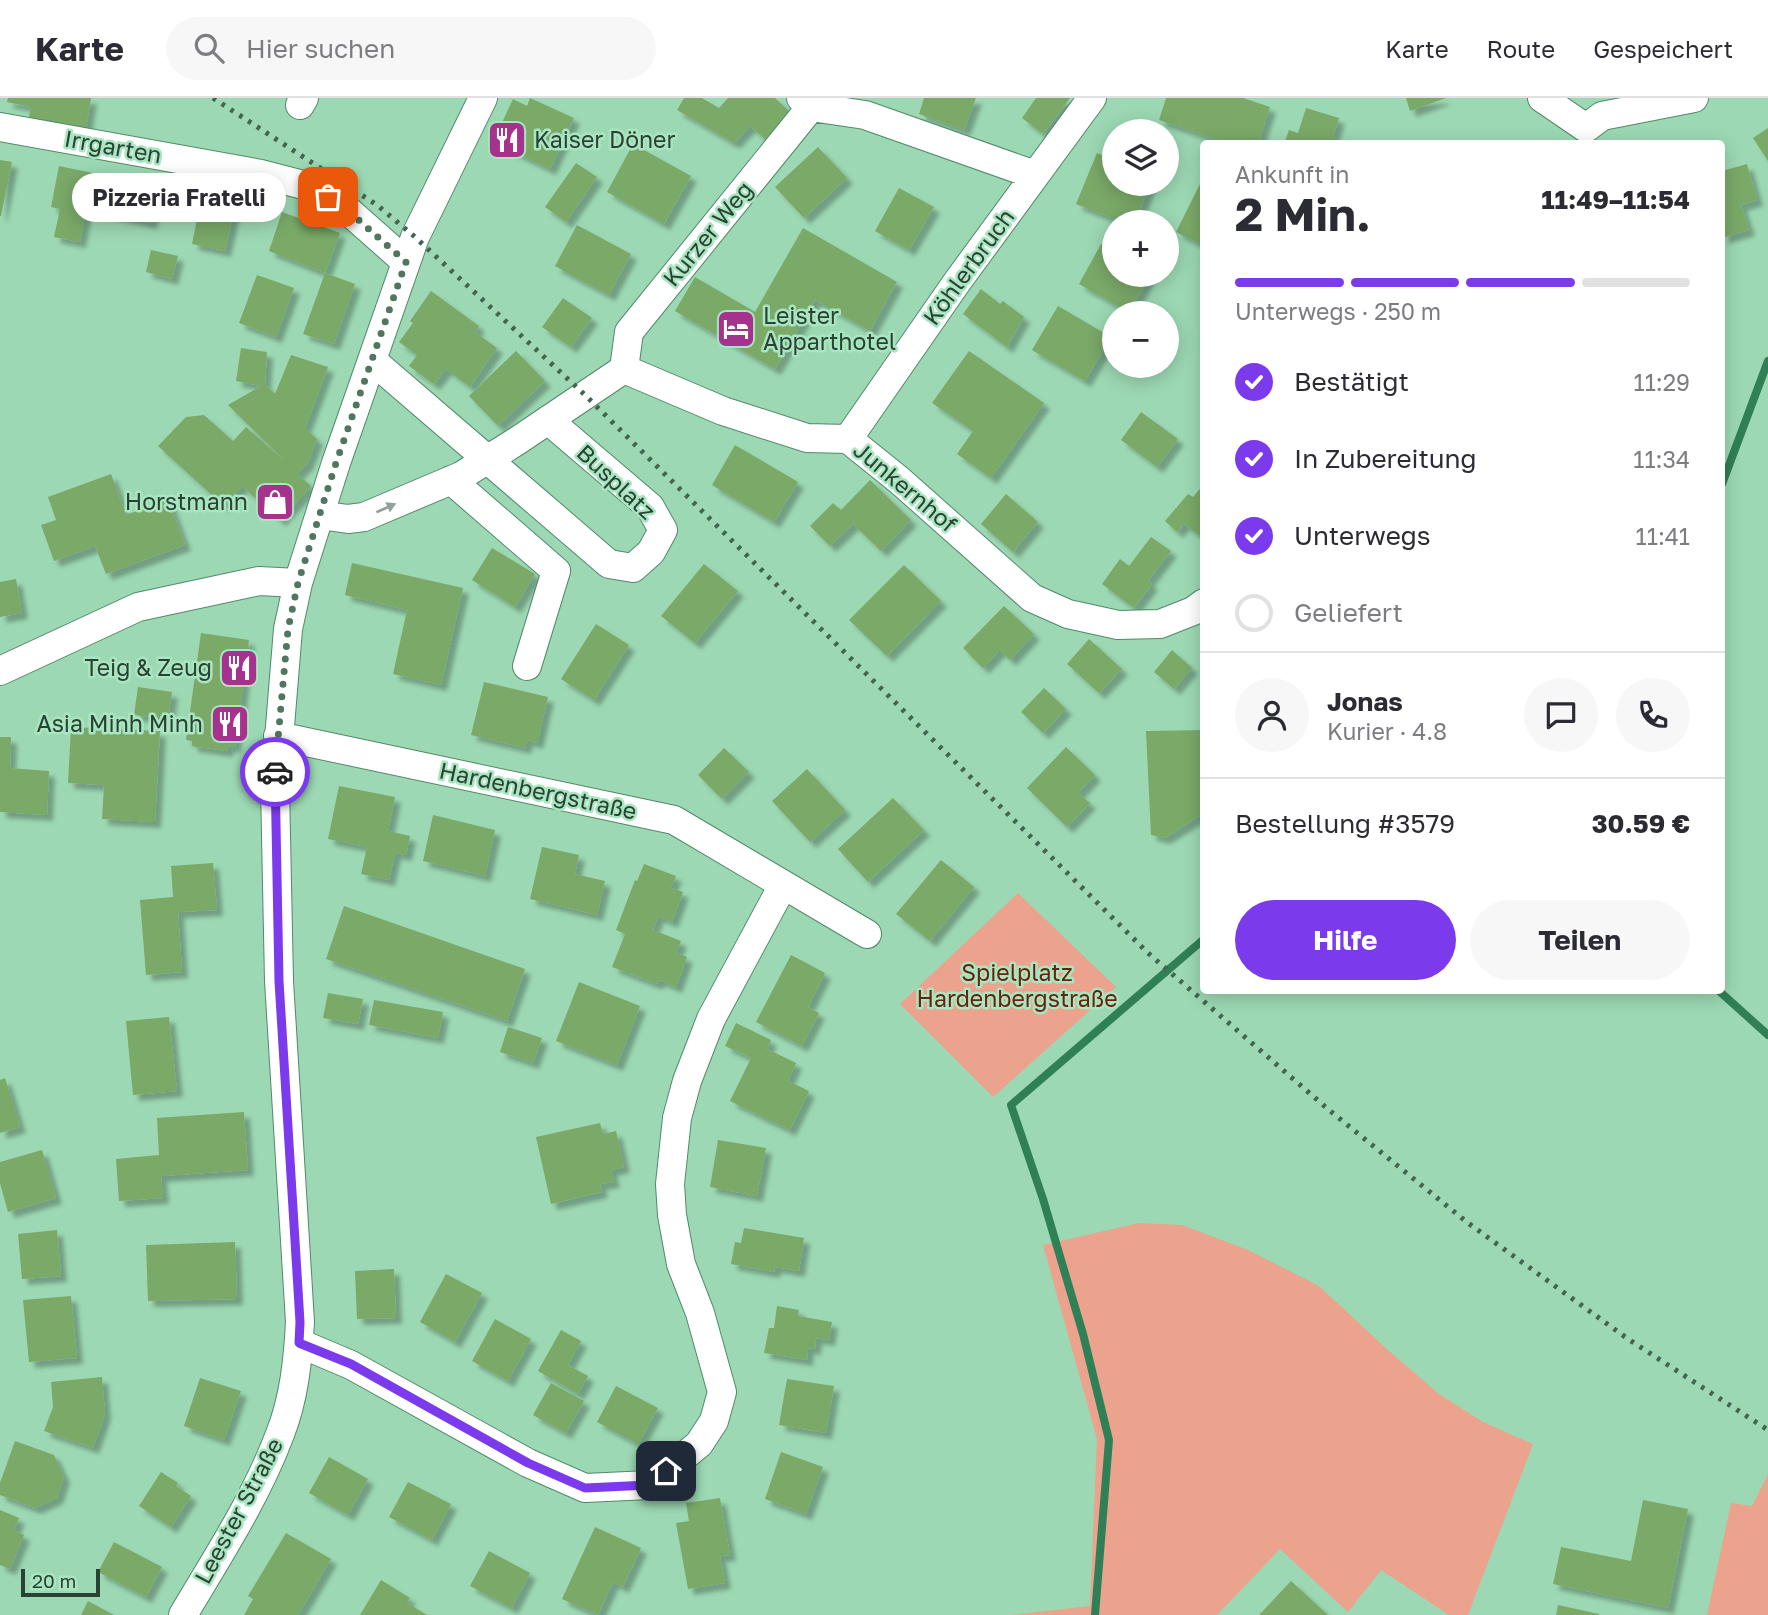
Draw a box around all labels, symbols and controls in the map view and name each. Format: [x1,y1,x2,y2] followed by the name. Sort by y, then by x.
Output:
[166,17,656,80] search box
[35,29,124,68] text: Karte
[190,29,228,67] icon: search
[246,33,395,64] text: Hier suchen
[1385,34,1449,63] text: Karte
[1487,34,1555,63] text: Route
[1593,34,1733,63] text: Gespeichert
[486,119,528,161] restaurant icon: Kaiser Döner
[1102,119,1179,378] map controls
[1102,119,1179,196] button: layers
[62,124,164,168] street label: Irrgarten
[534,125,675,153] place label: Kaiser Döner
[1235,160,1350,188] text: Ankunft in
[298,167,358,227] pin
[72,172,286,222] callout: Pizzeria Fratelli
[656,175,758,292] street label: Kurzer Weg
[309,178,347,216] icon: bag
[92,183,266,211] text: Pizzeria Fratelli
[1541,184,1690,215] text: 11:49–11:54
[1235,186,1371,241] text: 2 Min.
[917,203,1020,330] street label: Köhlerbruch
[1102,210,1179,287] button: +
[1235,297,1441,325] text: Unterwegs · 250 m
[763,301,896,355] place label: Leister Apparthotel
[1102,301,1179,378] button: −
[715,308,757,350] hotel icon: Leister Apparthotel
[1235,363,1273,401] icon: check
[1294,366,1409,397] text: Bestätigt
[1634,368,1690,396] text: 11:29
[848,435,963,537] street label: Junkernhof
[572,438,662,525] street label: Busplatz
[1235,440,1273,478] icon: check
[1294,443,1477,474] text: In Zubereitung
[1633,445,1690,473] text: 11:34
[254,481,296,523] shop icon: Horstmann
[125,487,248,515] place label: Horstmann
[376,502,396,514] one-way arrow
[1235,517,1273,555] icon: check
[1294,520,1431,551] text: Unterwegs
[1636,522,1690,550] text: 11:41
[1294,597,1403,628] text: Geliefert
[218,647,260,689] restaurant icon: Teig & Zeug
[85,653,212,681] place label: Teig & Zeug
[1235,678,1309,752] button: person
[1524,678,1598,752] button: chat
[1616,678,1690,752] button: phone
[1327,686,1403,717] text: Jonas
[209,703,251,745] restaurant icon: Asia Minh Minh
[36,709,203,737] place label: Asia Minh Minh
[1327,717,1447,745] text: Kurier · 4.8
[240,737,310,807] courier
[256,753,294,791] icon: car
[437,755,639,825] street label: Hardenbergstraße
[1235,808,1455,839] text: Bestellung #3579
[1592,808,1690,839] text: 30.59 €
[1235,900,1456,980] button: Hilfe
[1470,900,1690,980] button: Teilen
[916,958,1118,1012] park label: Spielplatz Hardenbergstraße
[188,1433,288,1588] street label: Leester Straße
[636,1441,696,1501] pin
[647,1452,685,1490] icon: home
[21,1566,100,1598] scale bar
[32,1569,76,1592] text: 20 m

